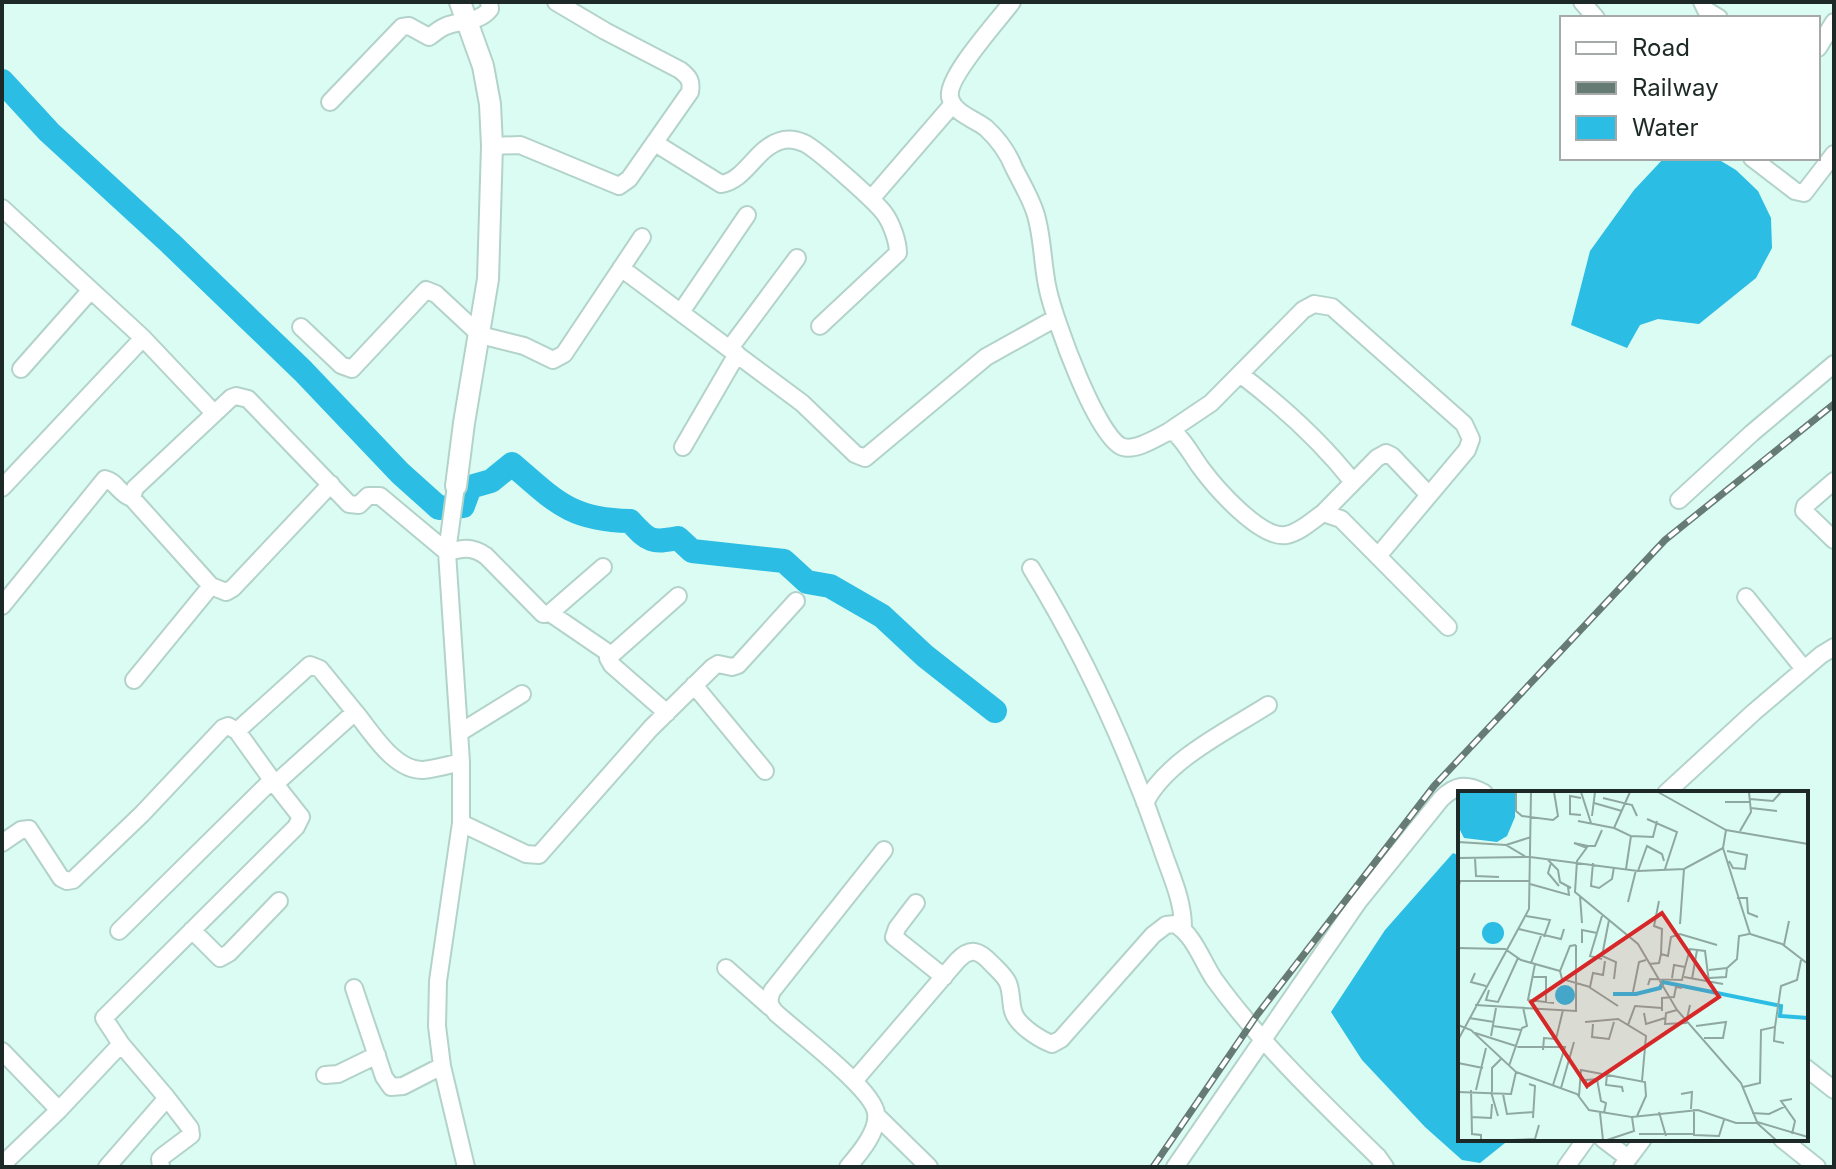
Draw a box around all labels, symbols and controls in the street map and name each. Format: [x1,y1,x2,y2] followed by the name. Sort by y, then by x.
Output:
[1560,16,1820,160] legend
[1632,33,1690,62] text: Road
[1632,73,1719,102] text: Railway
[1632,113,1699,142] text: Water
[1458,791,1808,1141] inset map

